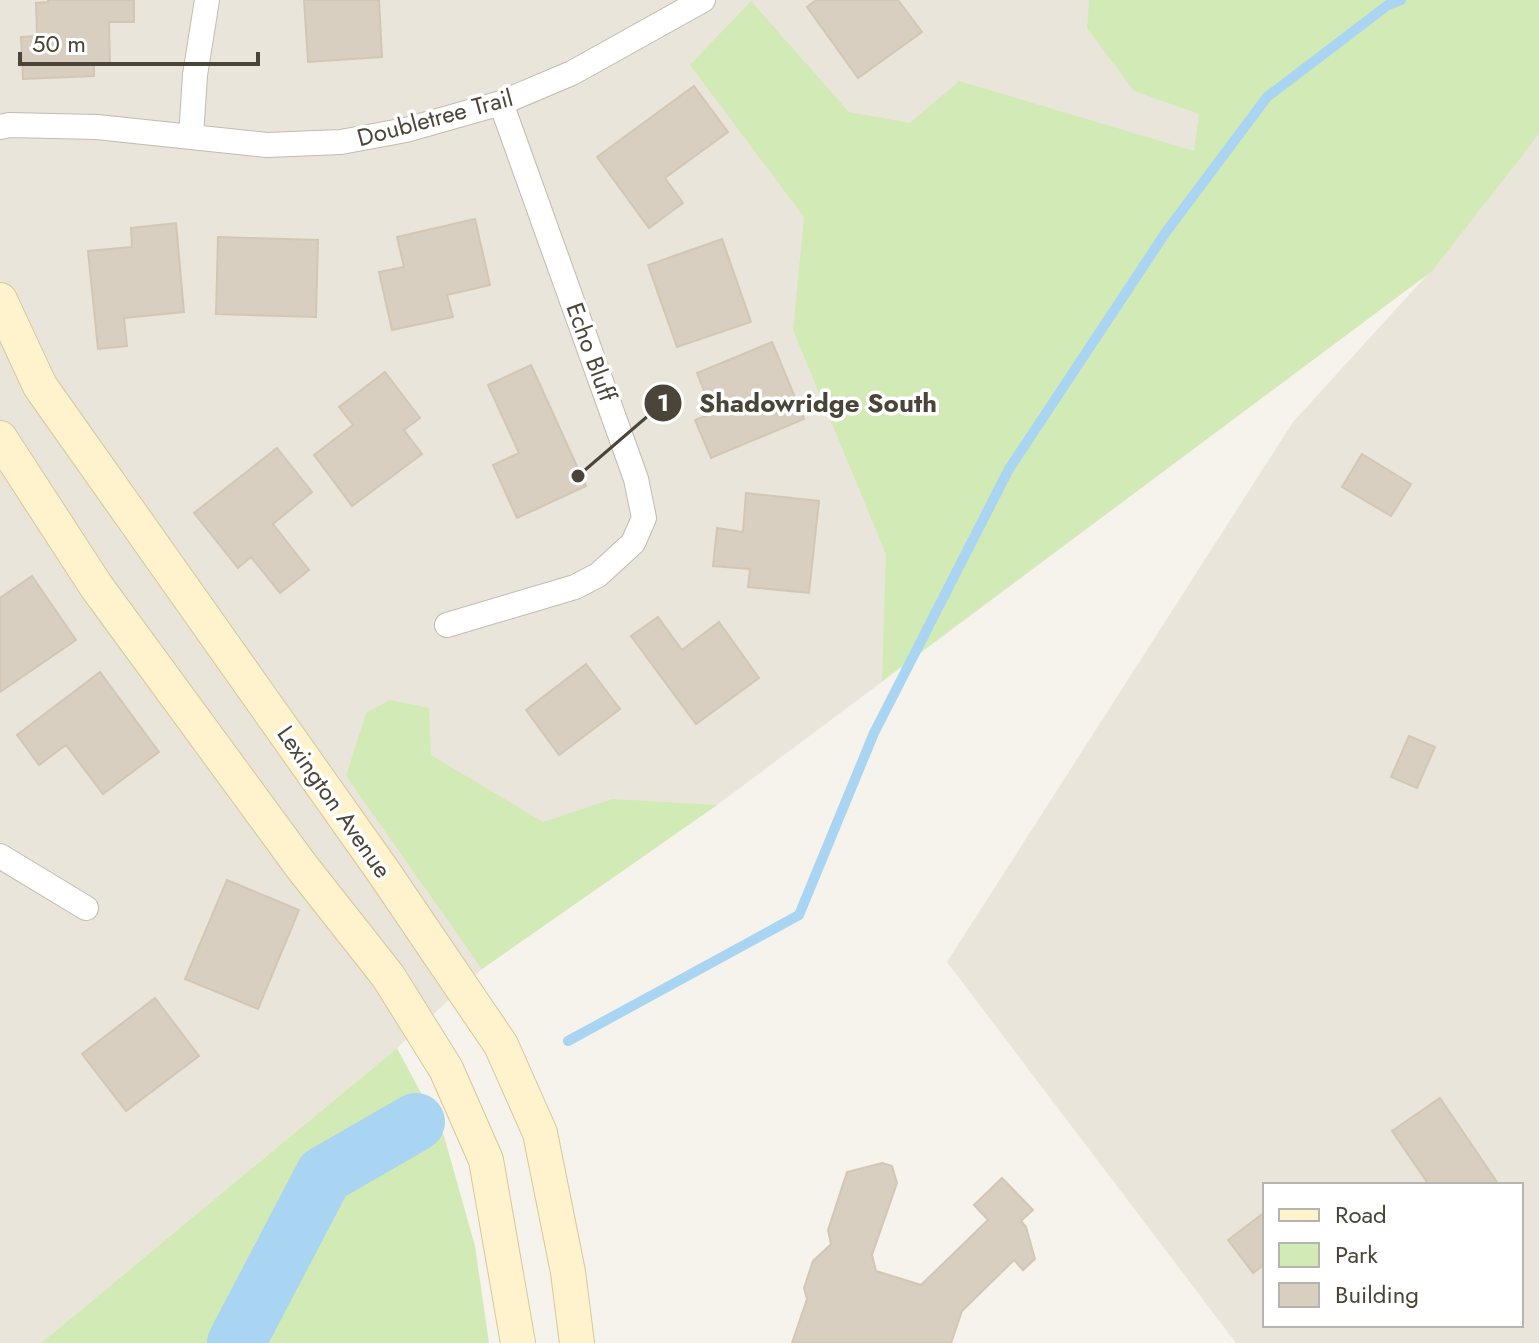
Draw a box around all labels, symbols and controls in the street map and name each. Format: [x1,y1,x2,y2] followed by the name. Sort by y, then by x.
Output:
[20,16,258,66] scale bar
[32,26,86,61] text: 50 m
[353,80,517,155] street label: Doubletree Trail
[557,298,626,407] street label: Echo Bluff
[643,378,953,428] callout: Shadowridge South
[699,384,937,422] text: Shadowridge South
[657,385,669,420] text: 1
[269,718,400,885] street label: Lexington Avenue
[1263,1183,1523,1327] legend
[1335,1197,1387,1232] text: Road
[1335,1237,1378,1272] text: Park
[1335,1277,1419,1312] text: Building

